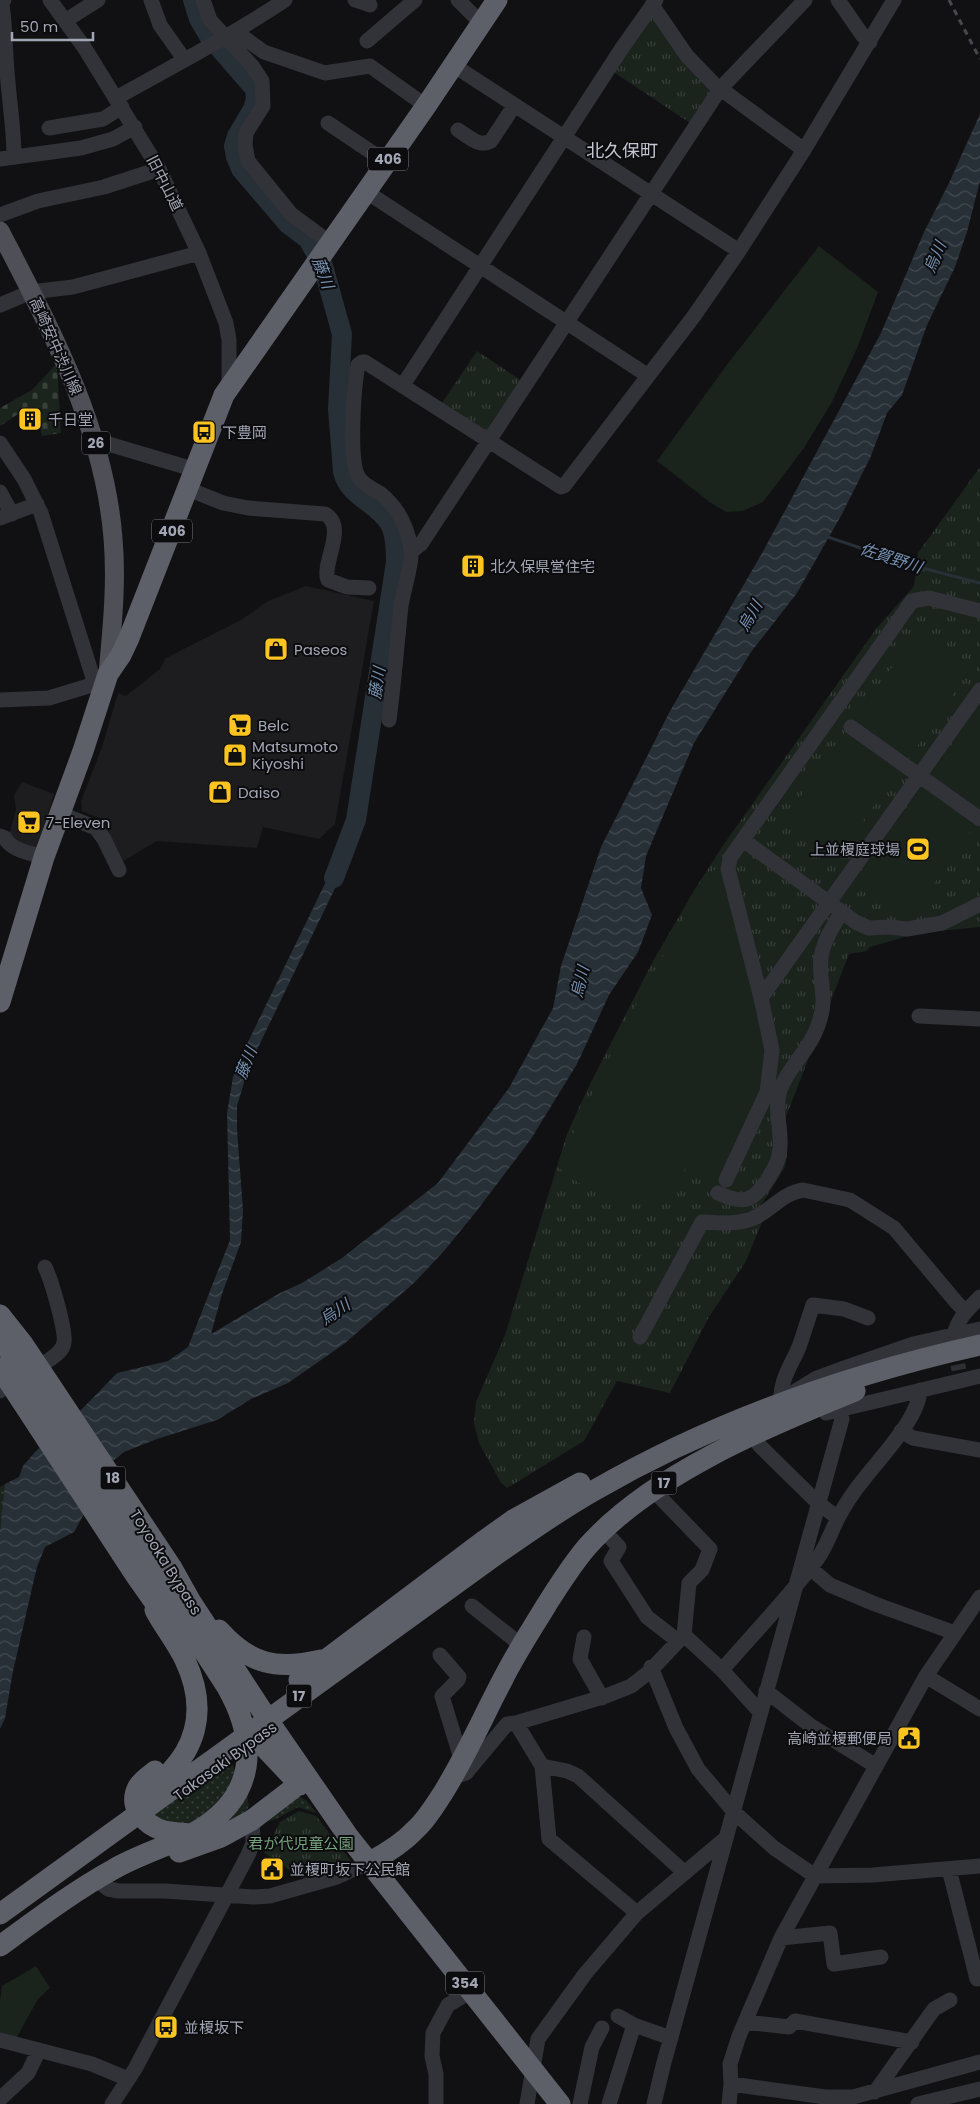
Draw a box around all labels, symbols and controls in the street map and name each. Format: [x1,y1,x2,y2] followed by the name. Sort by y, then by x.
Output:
[12,10,94,42] scale bar
[20,16,58,37] text: 50 m
[586,138,658,163] district label: 北久保町
[368,148,408,170] road number: 406
[142,151,188,215] street label: 旧中山道
[918,236,953,276] water label: 烏川
[307,254,340,294] water label: 藤川
[25,294,87,398] street label: 高崎安中渋川線
[17,406,43,432] building icon: 千日堂
[48,409,93,430] place label: 千日堂
[191,419,217,445] bus stop icon: 下豊岡
[222,422,267,443] place label: 下豊岡
[82,432,110,454] road number: 26
[152,520,192,542] road number: 406
[857,537,927,579] water label: 佐賀野川
[460,553,486,579] building icon: 北久保県営住宅
[490,556,595,577] place label: 北久保県営住宅
[732,595,769,636] water label: 烏川
[263,636,289,662] shop icon: Paseos
[294,639,348,660] place label: Paseos
[363,663,391,701] water label: 藤川
[227,712,253,738] supermarket icon: Belc
[258,715,289,736] place label: Belc
[252,736,338,774] place label: Matsumoto Kiyoshi
[222,742,248,768] shop icon: Matsumoto Kiyoshi
[207,779,233,805] shop icon: Daiso
[238,782,280,803] place label: Daiso
[16,809,42,835] supermarket icon: 7-Eleven
[46,812,110,833] place label: 7-Eleven
[905,836,931,862] sports icon: 上並榎庭球場
[810,839,900,860] place label: 上並榎庭球場
[565,962,596,1000] water label: 烏川
[229,1042,263,1082] water label: 藤川
[315,1292,356,1330] water label: 烏川
[100,1466,126,1490] road number: 18
[652,1472,676,1495] road number: 17
[125,1505,207,1619] street label: Toyooka Bypass
[286,1684,312,1708] road number: 17
[169,1716,281,1806] street label: Takasaki Bypass
[896,1725,922,1751] public building icon: 高崎並榎郵便局
[787,1728,892,1749] place label: 高崎並榎郵便局
[248,1833,354,1854] park label: 君が代児童公園
[259,1856,285,1882] public building icon: 並榎町坂下公民館
[290,1859,410,1880] place label: 並榎町坂下公民館
[446,1972,484,1995] road number: 354
[153,2014,179,2040] bus stop icon: 並榎坂下
[184,2017,244,2038] place label: 並榎坂下

